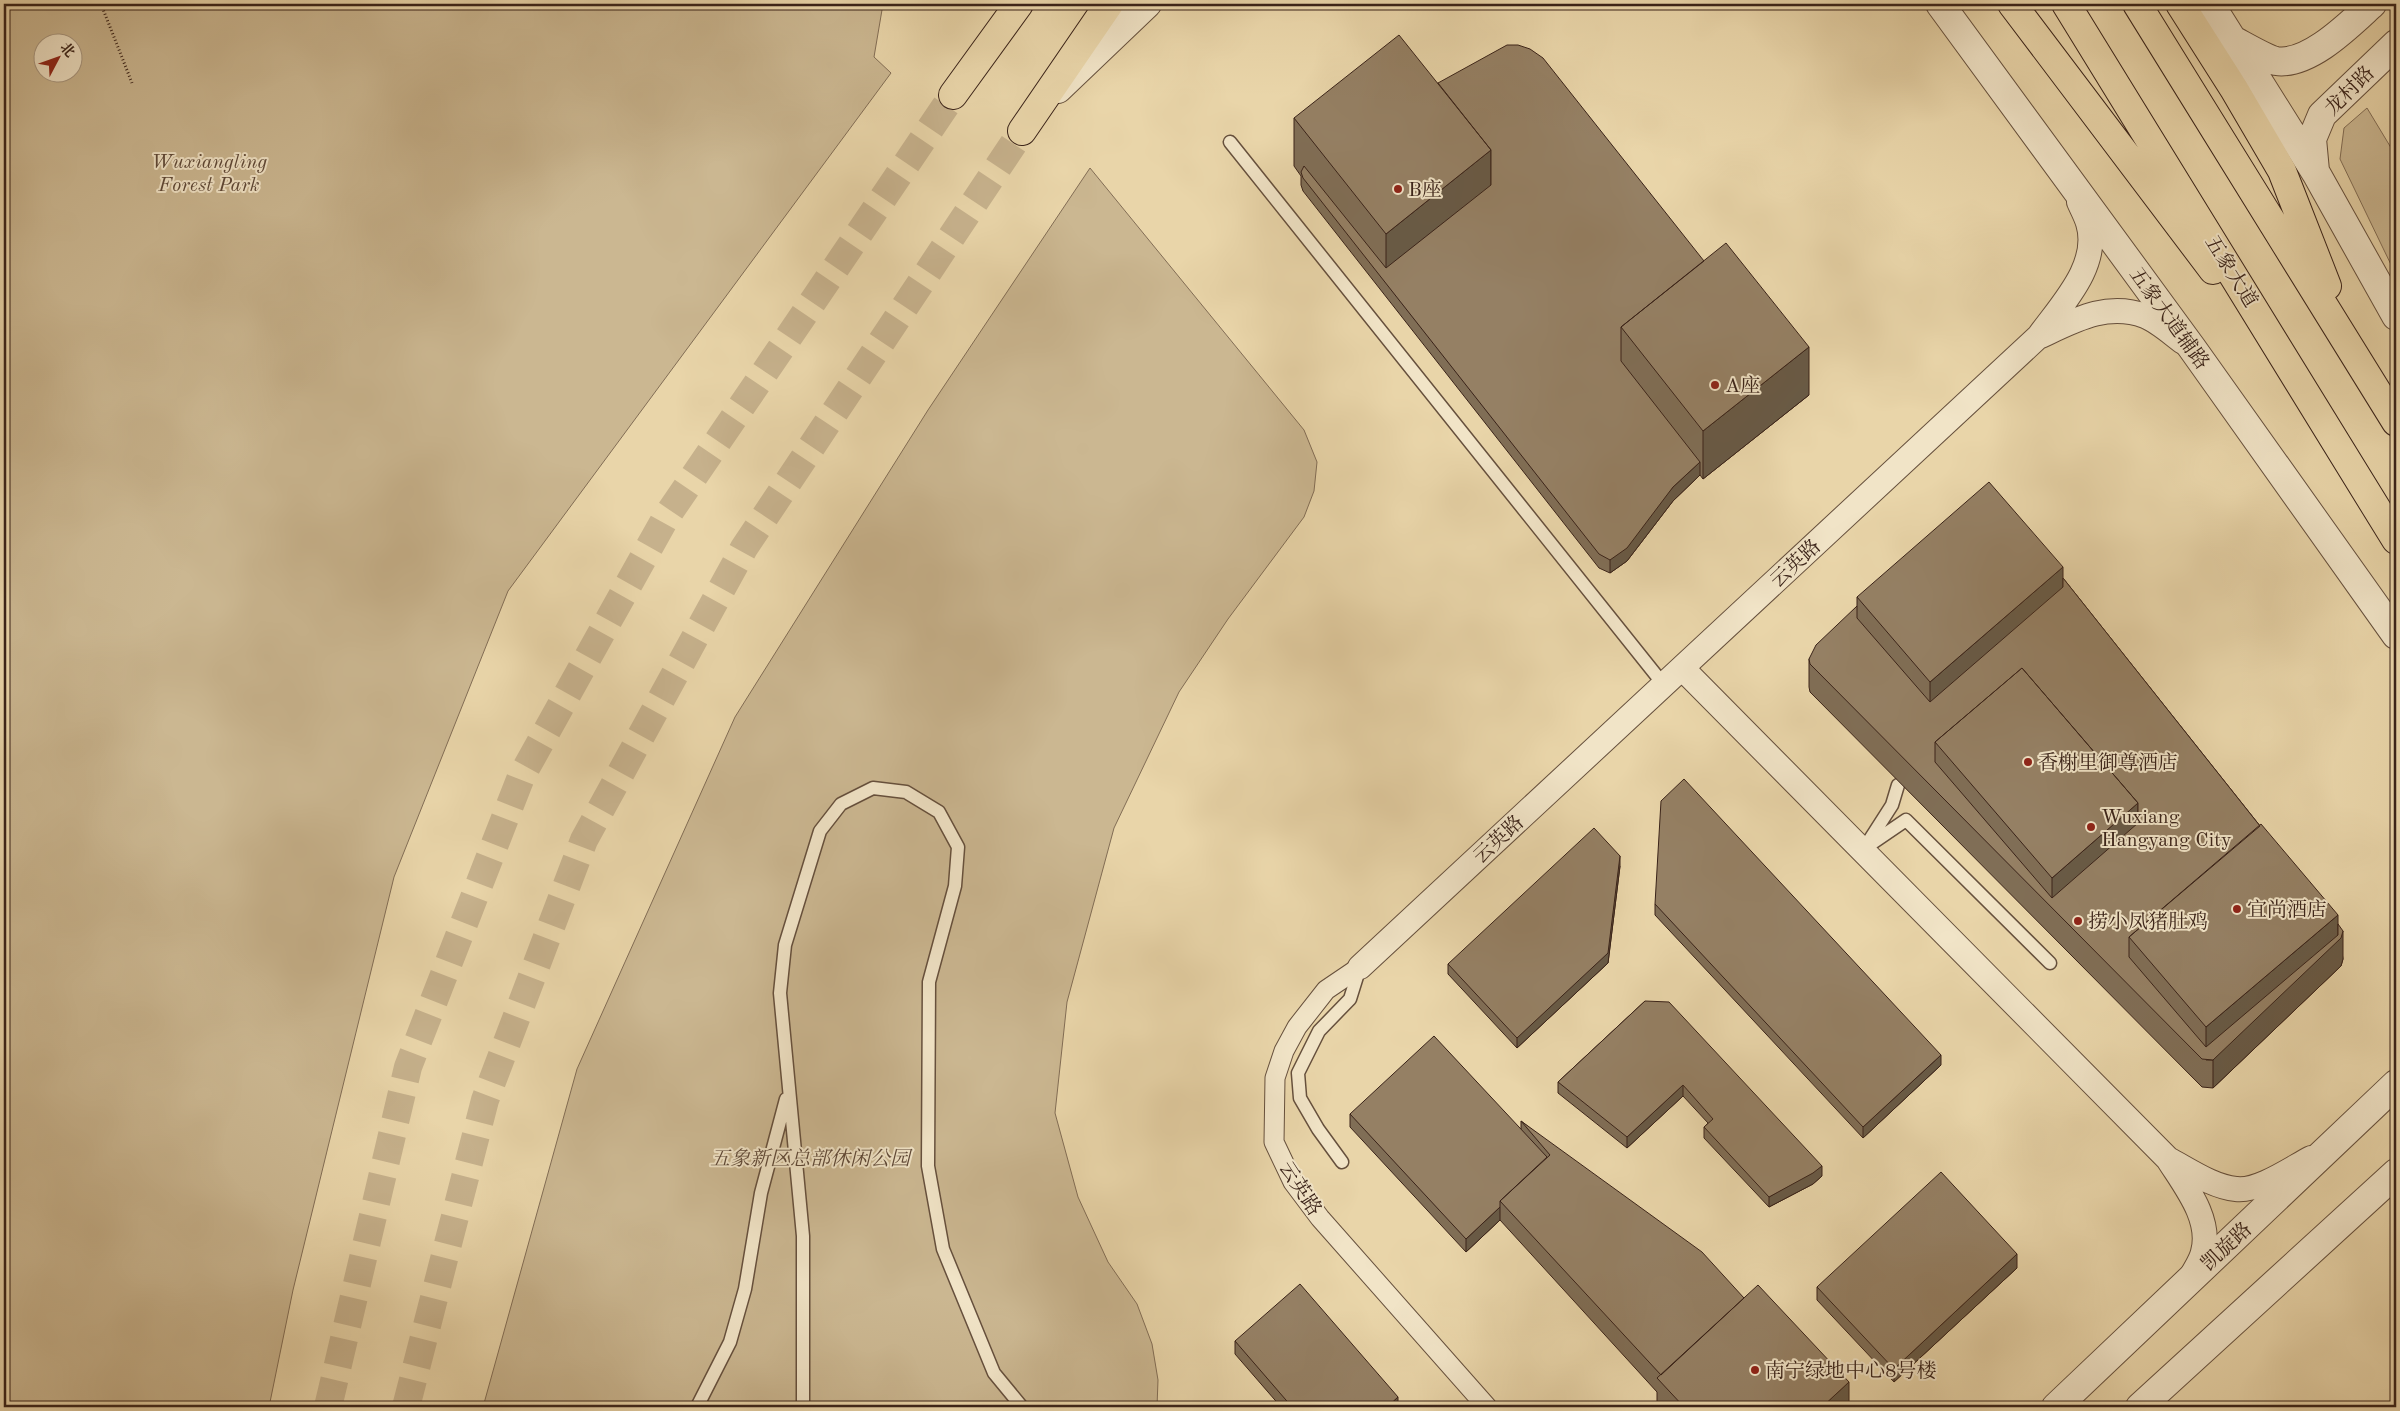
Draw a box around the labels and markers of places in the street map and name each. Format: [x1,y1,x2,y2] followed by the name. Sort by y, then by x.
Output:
[1408,179,1442,201] place label: B座
[1392,183,1404,195] marker: B座
[1725,375,1760,397] place label: A座
[1709,379,1721,391] marker: A座
[2038,752,2178,774] place label: 香榭里御尊酒店
[2022,756,2034,768] marker: 香榭里御尊酒店
[2101,808,2232,851] place label: Wuxiang Hangyang City
[2085,821,2097,833] marker: Wuxiang Hangyang City
[2247,899,2327,921] place label: 宜尚酒店
[2231,903,2243,915] marker: 宜尚酒店
[2088,911,2208,933] place label: 捞小凤猪肚鸡
[2072,915,2084,927] marker: 捞小凤猪肚鸡
[1765,1360,1937,1382] place label: 南宁绿地中心8号楼
[1749,1364,1761,1376] marker: 南宁绿地中心8号楼

